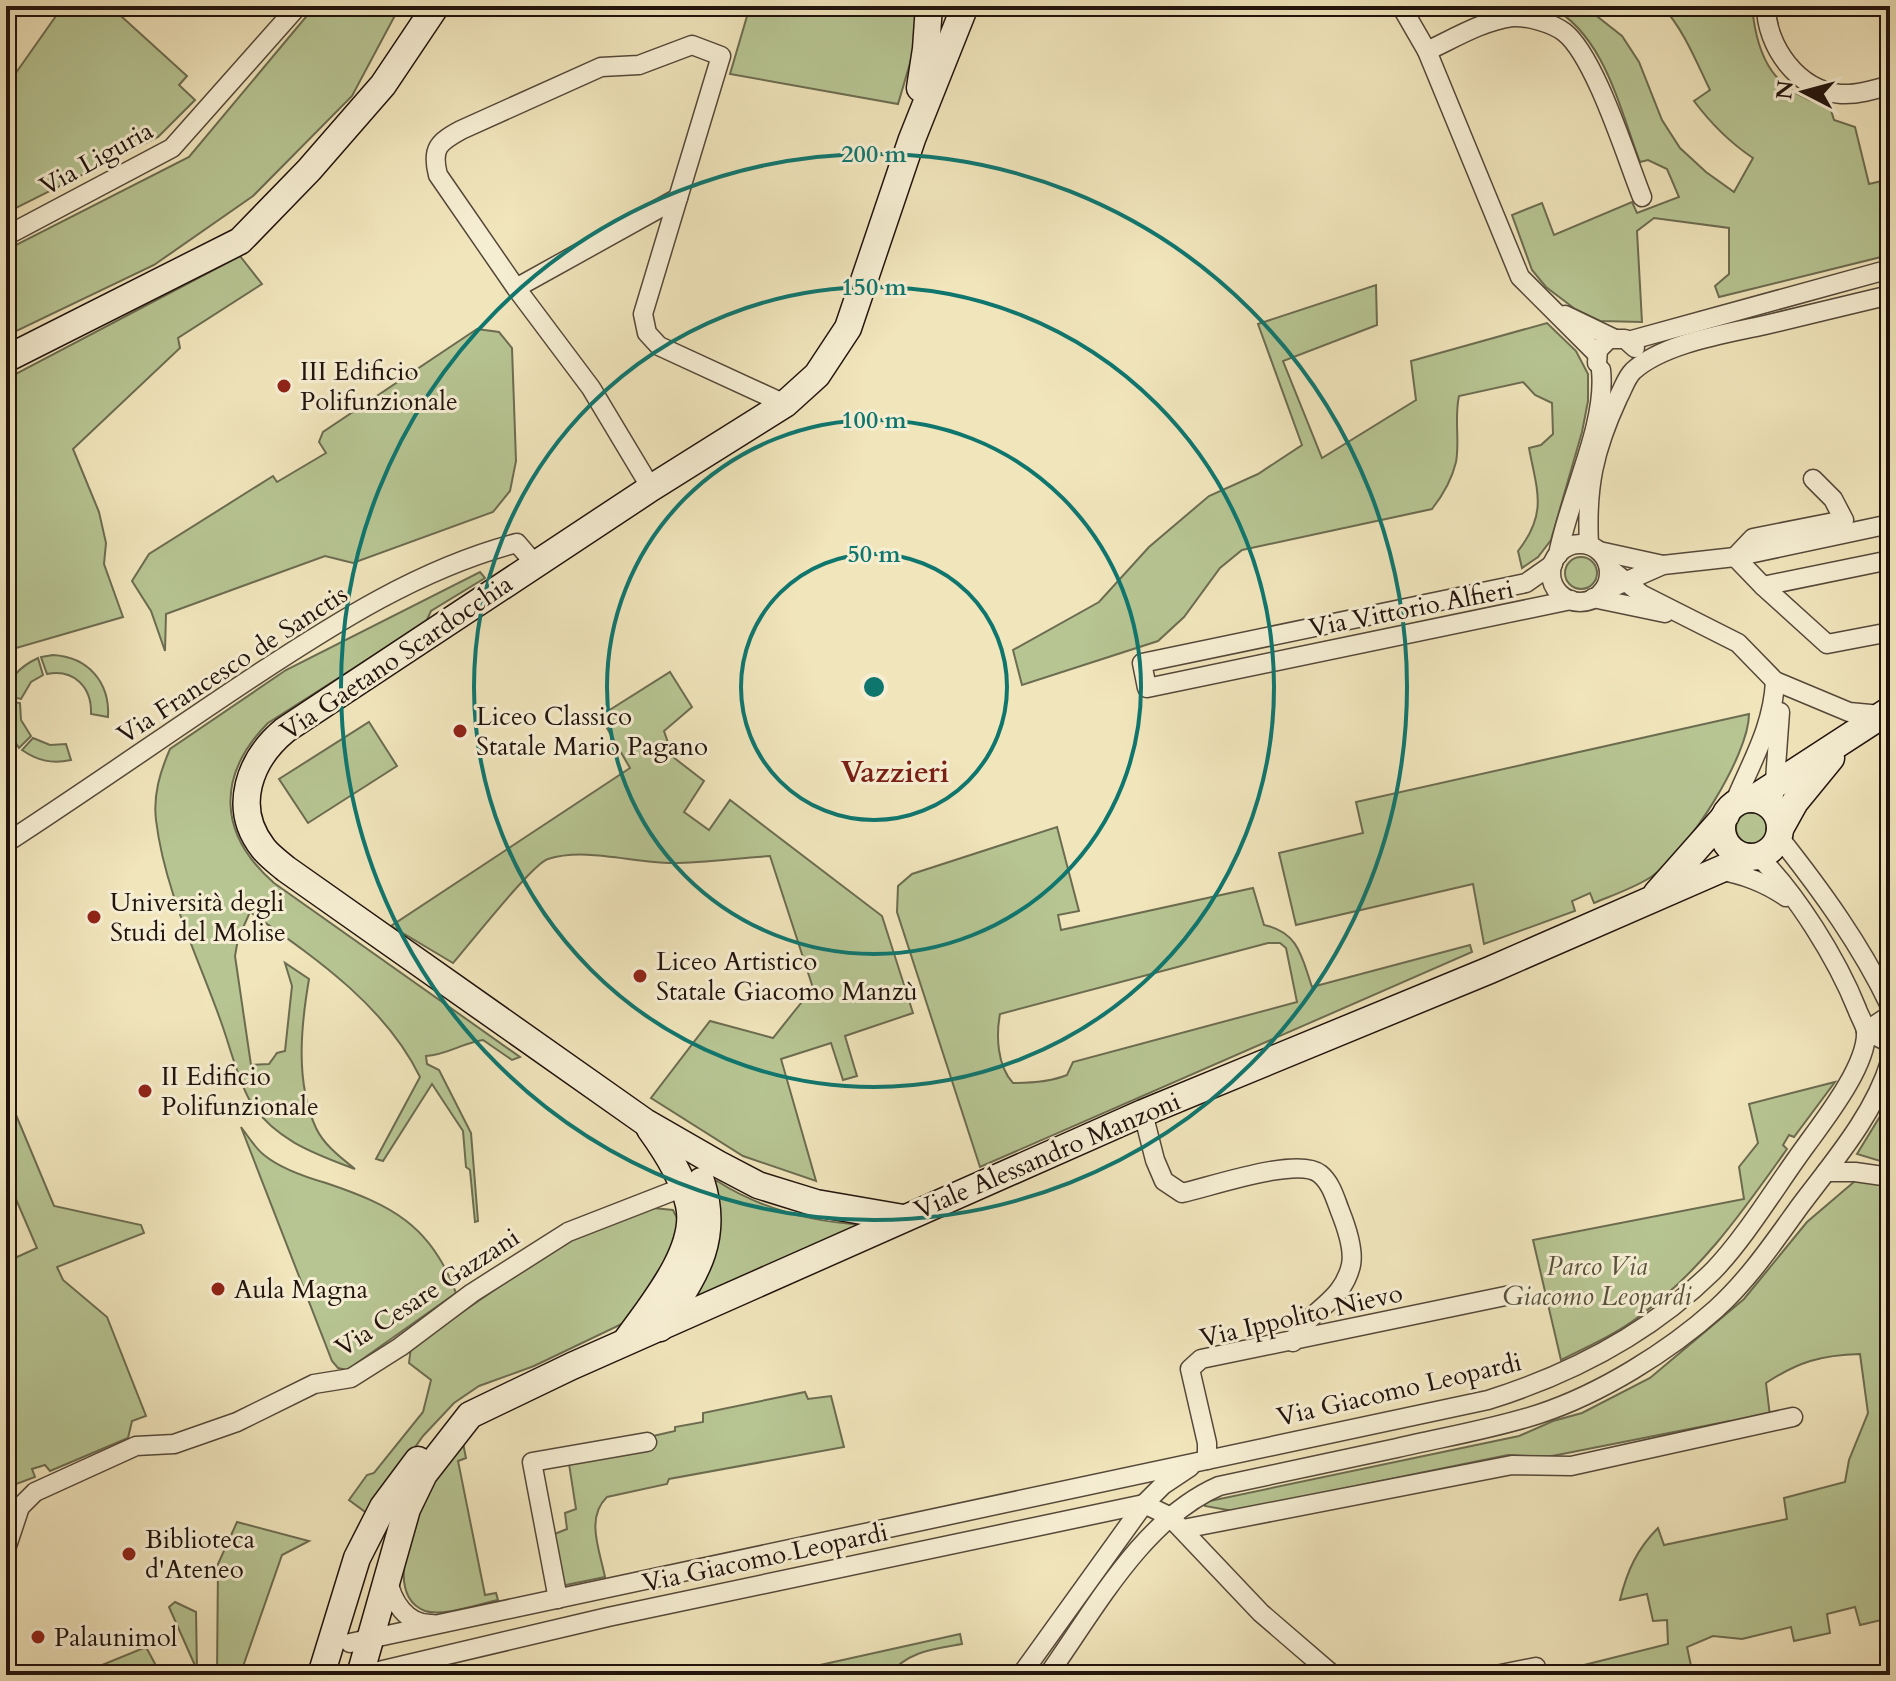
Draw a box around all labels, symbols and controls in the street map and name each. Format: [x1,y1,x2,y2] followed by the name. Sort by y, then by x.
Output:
[1764,52,1844,132] north arrow
[1769,79,1801,101] text: N
[33,113,159,204] street label: Via Liguria
[841,138,908,171] text: 200 m
[841,271,908,304] text: 150 m
[300,354,458,419] place label: III Edificio Polifunzionale
[275,377,293,395] marker: III Edificio Polifunzionale
[841,404,908,437] text: 100 m
[847,538,901,571] text: 50 m
[273,566,519,748] street label: Via Gaetano Scardocchia
[1306,571,1516,645] street label: Via Vittorio Alfieri
[110,577,354,752] street label: Via Francesco de Sanctis
[860,673,888,701] centre of rings
[476,699,708,764] place label: Liceo Classico Statale Mario Pagano
[451,722,469,740] marker: Liceo Classico Statale Mario Pagano
[841,752,949,793] district label: Vazzieri
[110,885,286,950] place label: Università degli Studi del Molise
[85,908,103,926] marker: Università degli Studi del Molise
[656,944,918,1009] place label: Liceo Artistico Statale Giacomo Manzù
[631,967,649,985] marker: Liceo Artistico Statale Giacomo Manzù
[161,1059,319,1124] place label: II Edificio Polifunzionale
[136,1082,154,1100] marker: II Edificio Polifunzionale
[909,1083,1186,1227] street label: Viale Alessandro Manzoni
[328,1220,526,1365] street label: Via Cesare Gazzani
[1503,1249,1692,1314] park label: Parco Via Giacomo Leopardi
[234,1272,368,1307] place label: Aula Magna
[1196,1275,1406,1356] street label: Via Ippolito Nievo
[209,1280,227,1298] marker: Aula Magna
[1273,1344,1525,1435] street label: Via Giacomo Leopardi
[639,1514,891,1601] street label: Via Giacomo Leopardi
[145,1522,255,1587] place label: Biblioteca d'Ateneo
[120,1545,138,1563] marker: Biblioteca d'Ateneo
[54,1620,178,1655] place label: Palaunimol
[29,1628,47,1646] marker: Palaunimol

